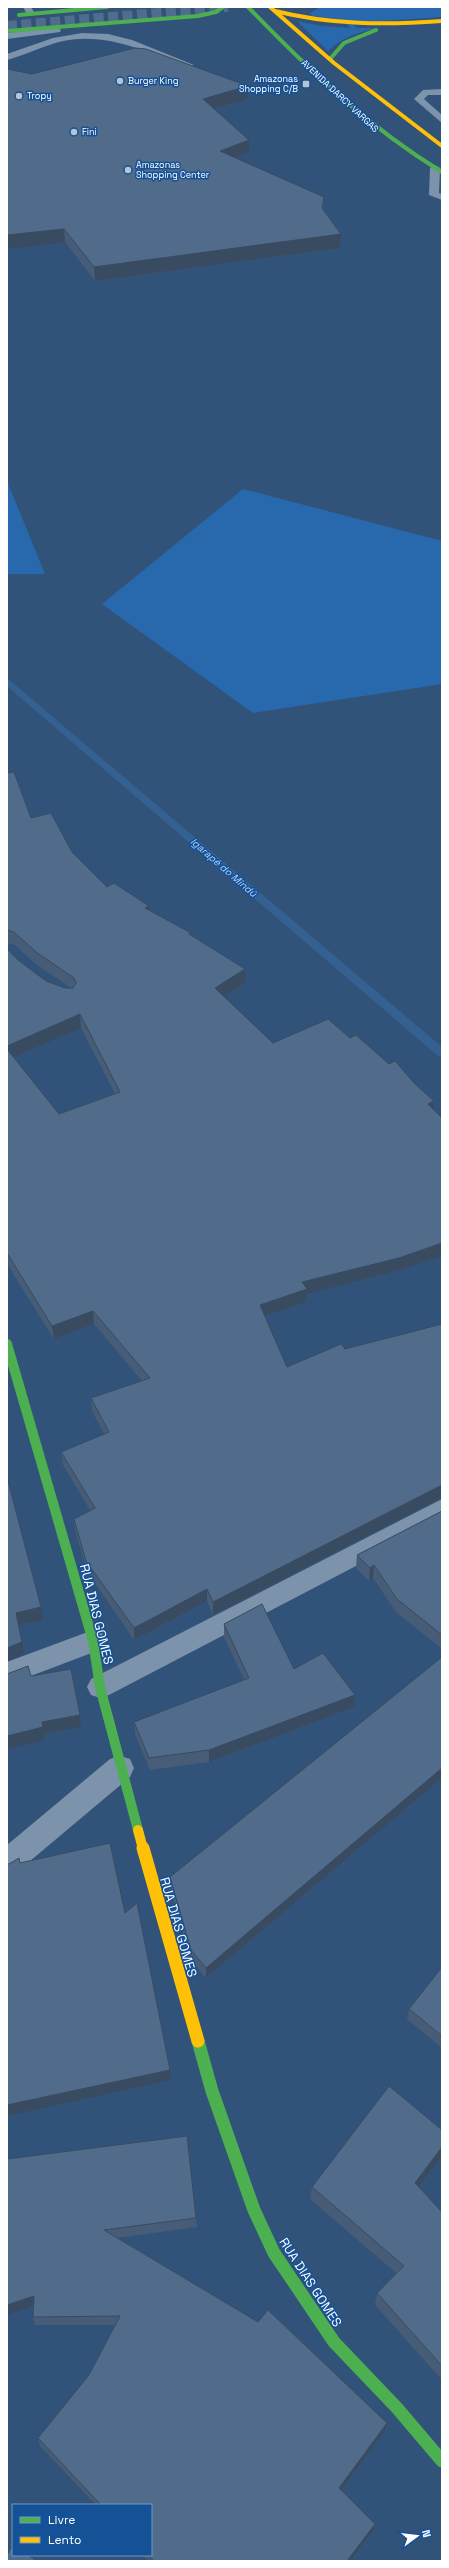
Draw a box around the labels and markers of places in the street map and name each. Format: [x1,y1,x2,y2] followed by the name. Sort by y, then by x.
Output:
[239,73,298,95] place label: Amazonas Shopping C/B
[128,75,179,87] place label: Burger King
[115,76,125,86] marker: Burger King
[301,79,311,89] marker: Amazonas Shopping C/B
[27,90,52,102] place label: Tropy
[14,91,24,101] marker: Tropy
[82,126,97,138] place label: Fini
[69,127,79,137] marker: Fini
[136,159,210,181] place label: Amazonas Shopping Center
[123,165,133,175] marker: Amazonas Shopping Center

